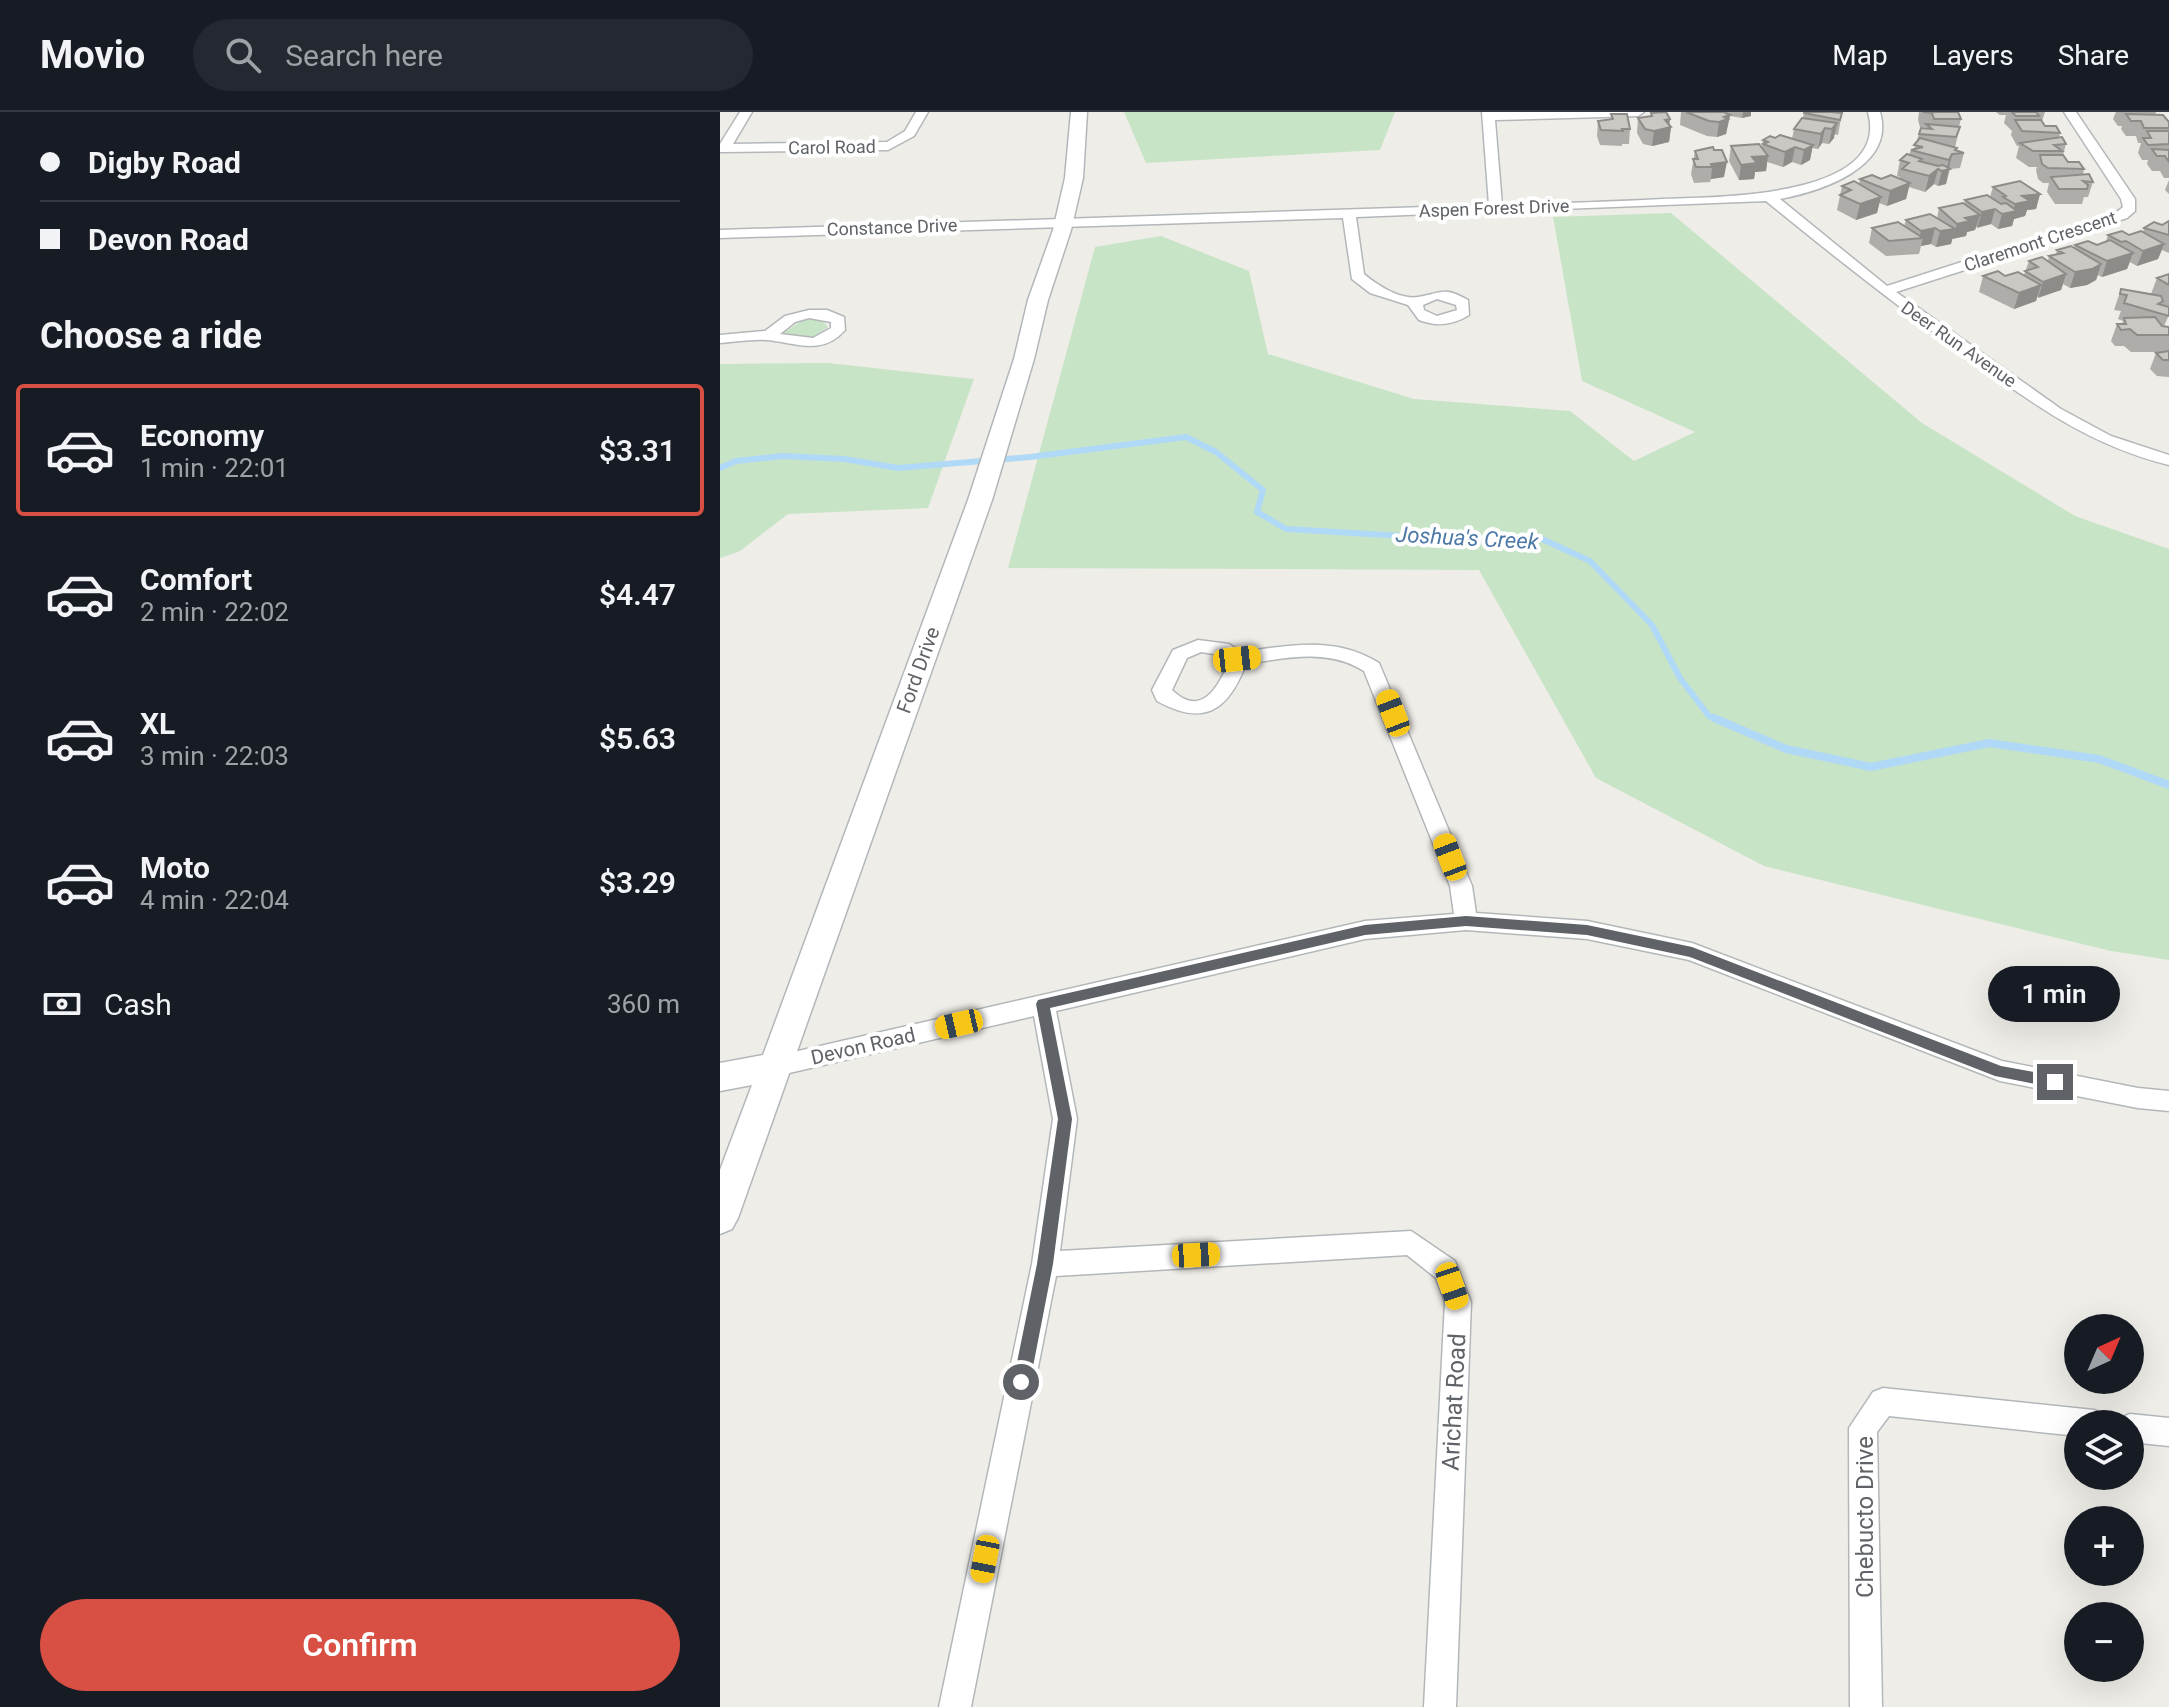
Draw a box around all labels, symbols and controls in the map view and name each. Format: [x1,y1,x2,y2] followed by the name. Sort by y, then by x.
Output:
[193,19,753,91] search box
[40,33,145,77] text: Movio
[221,33,265,77] icon: search
[285,38,443,73] text: Search here
[1832,39,1888,72] text: Map
[1932,39,2014,72] text: Layers
[2058,39,2129,72] text: Share
[788,136,876,158] street label: Carol Road
[88,145,241,180] text: Digby Road
[1418,195,1570,221] street label: Aspen Forest Drive
[1961,206,2119,276] street label: Claremont Crescent
[826,214,958,240] street label: Constance Drive
[88,222,249,257] text: Devon Road
[1897,296,2021,392] street label: Deer Run Avenue
[40,315,262,357] text: Choose a ride
[44,414,116,486] icon: car
[140,418,264,453] text: Economy
[599,433,676,468] text: $3.31
[140,453,289,483] text: 1 min · 22:01
[1395,522,1540,554] water label: Joshua's Creek
[44,558,116,630] icon: car
[140,562,252,597] text: Comfort
[599,577,676,612] text: $4.47
[140,597,289,627] text: 2 min · 22:02
[891,624,945,716] street label: Ford Drive
[1212,645,1262,673] car
[1373,686,1413,740] car
[44,702,116,774] icon: car
[140,706,175,741] text: XL
[599,721,676,756] text: $5.63
[140,741,289,771] text: 3 min · 22:03
[1430,830,1470,884] car
[44,846,116,918] icon: car
[140,850,210,885] text: Moto
[599,865,676,900] text: $3.29
[140,885,289,915] text: 4 min · 22:04
[1989,966,2121,1022] callout: 1 min
[2021,979,2087,1009] text: 1 min
[40,982,84,1026] icon: cash
[104,987,172,1022] text: Cash
[607,989,680,1019] text: 360 m
[933,1007,985,1041] car
[808,1022,918,1070] street label: Devon Road
[2037,1064,2073,1100] route end
[1171,1242,1221,1268] car
[1433,1259,1471,1313] car
[2064,1314,2144,1394] north arrow
[2064,1314,2144,1682] map controls
[1436,1333,1472,1471] street label: Arichat Road
[1003,1364,1039,1400] route start
[2064,1410,2144,1490] button: layers
[1851,1436,1879,1598] street label: Chebucto Drive
[2064,1506,2144,1586] button: +
[969,1533,1001,1585] car
[40,1599,680,1691] button: Confirm
[2064,1602,2144,1682] button: −

